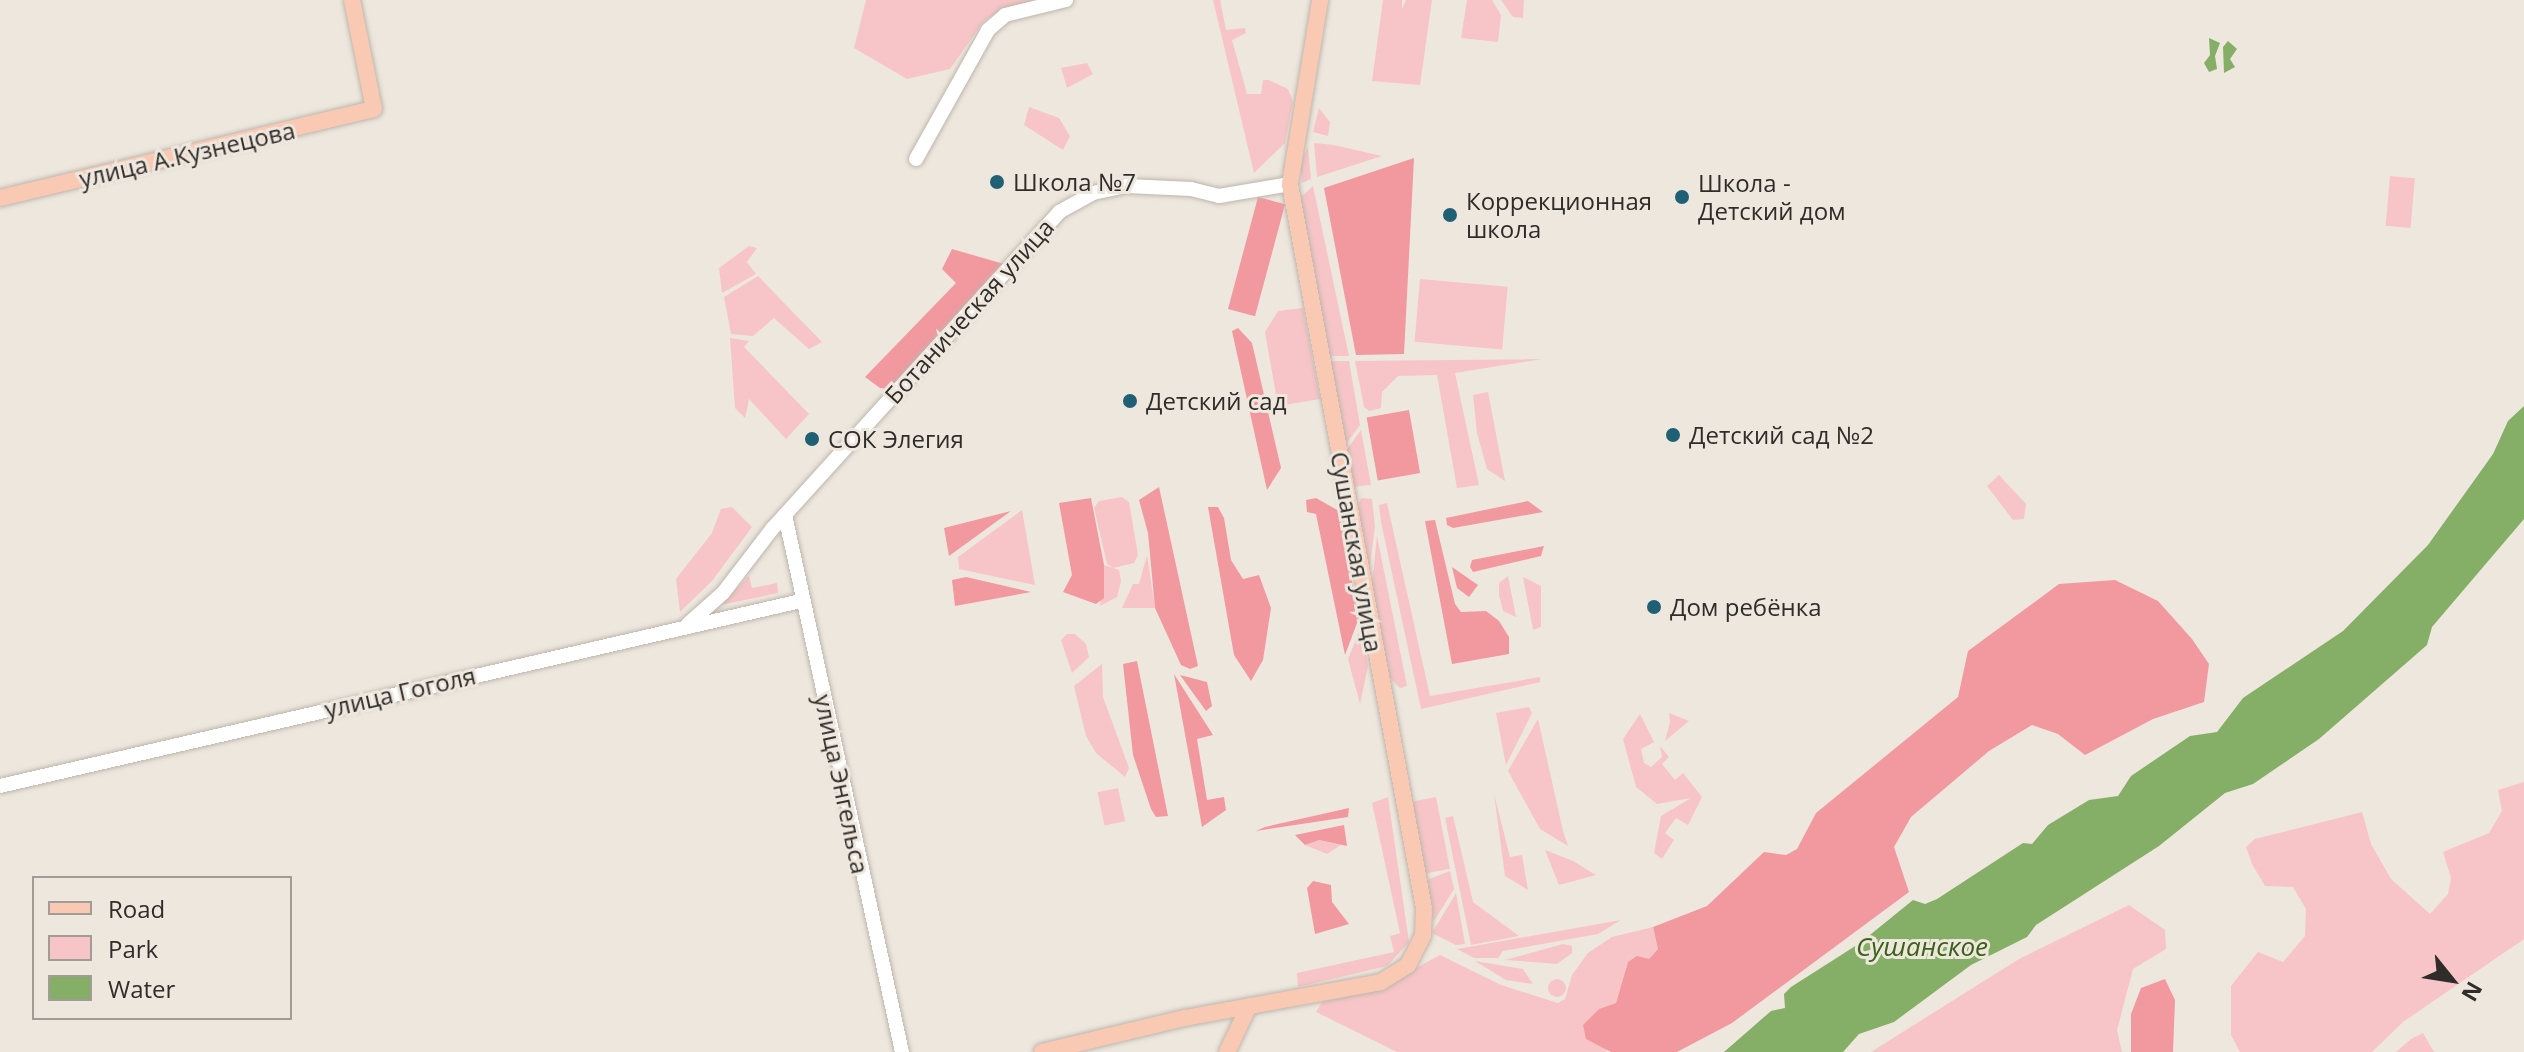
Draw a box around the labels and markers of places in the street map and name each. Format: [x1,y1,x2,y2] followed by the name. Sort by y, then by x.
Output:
[1013,168,1136,196] place label: Школа №7
[1698,169,1846,225] place label: Школа - Детский дом
[988,173,1006,191] marker: Школа №7
[1466,187,1652,243] place label: Коррекционная школа
[1673,188,1691,206] marker: Школа - Детский дом
[1441,206,1459,224] marker: Коррекционная школа
[1146,387,1286,415] place label: Детский сад
[1121,392,1139,410] marker: Детский сад
[1689,421,1874,449] place label: Детский сад №2
[828,425,964,453] place label: СОК Элегия
[1664,426,1682,444] marker: Детский сад №2
[803,430,821,448] marker: СОК Элегия
[1670,593,1822,621] place label: Дом ребёнка
[1645,598,1663,616] marker: Дом ребёнка

